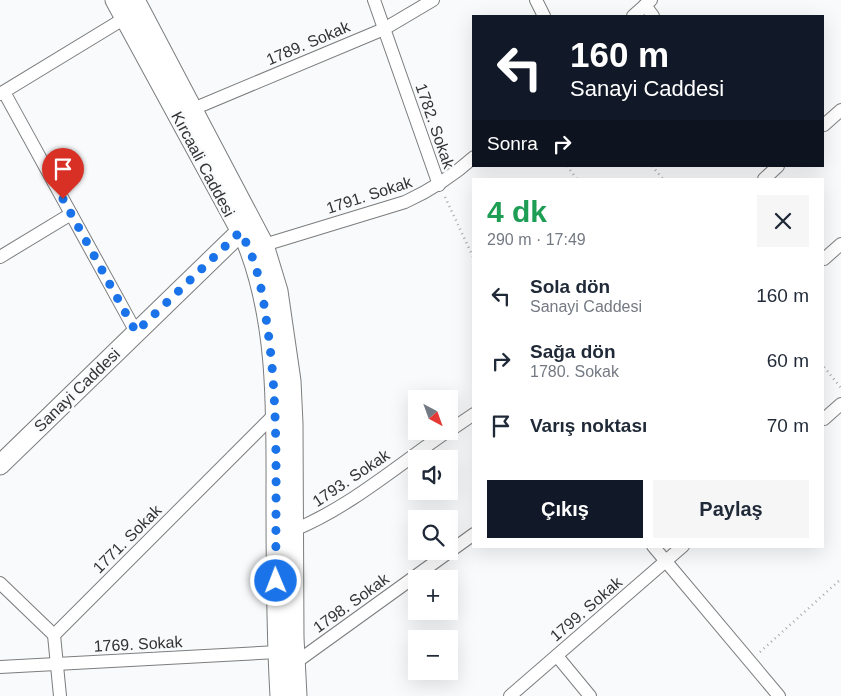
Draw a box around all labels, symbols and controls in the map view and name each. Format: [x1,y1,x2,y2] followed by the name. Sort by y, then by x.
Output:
[264,17,353,68] street label: 1789. Sokak
[487,35,552,100] icon: left
[570,35,669,74] text: 160 m
[570,76,724,101] text: Sanayi Caddesi
[412,81,458,172] street label: 1782. Sokak
[168,109,238,219] street label: Kırcaali Caddesi
[548,130,576,158] icon: right
[487,133,538,154] text: Sonra
[42,148,84,199] pin
[49,155,77,183] icon: arrive
[324,173,415,217] street label: 1791. Sokak
[487,195,547,228] text: 4 dk
[757,195,809,247] button: close
[487,231,586,248] text: 290 m · 17:49
[530,276,610,297] text: Sola dön
[487,282,515,310] icon: left
[756,285,809,306] text: 160 m
[530,298,642,315] text: Sanayi Caddesi
[530,341,616,362] text: Sağa dön
[31,345,123,435] street label: Sanayi Caddesi
[487,347,515,375] icon: right
[767,350,809,371] text: 60 m
[530,363,619,380] text: 1780. Sokak
[408,390,458,440] north arrow
[408,390,458,680] map controls
[487,412,515,440] icon: arrive
[530,415,647,436] text: Varış noktası
[767,415,809,436] text: 70 m
[309,446,393,510] street label: 1793. Sokak
[408,450,458,500] button: sound
[487,480,643,538] button: Çıkış
[653,480,809,538] button: Paylaş
[90,501,165,576] street label: 1771. Sokak
[408,510,458,560] button: search
[249,554,301,606] position arrow
[310,569,393,636] street label: 1798. Sokak
[408,570,458,620] button: +
[547,573,626,645] street label: 1799. Sokak
[408,630,458,680] button: −
[93,633,184,655] street label: 1769. Sokak

